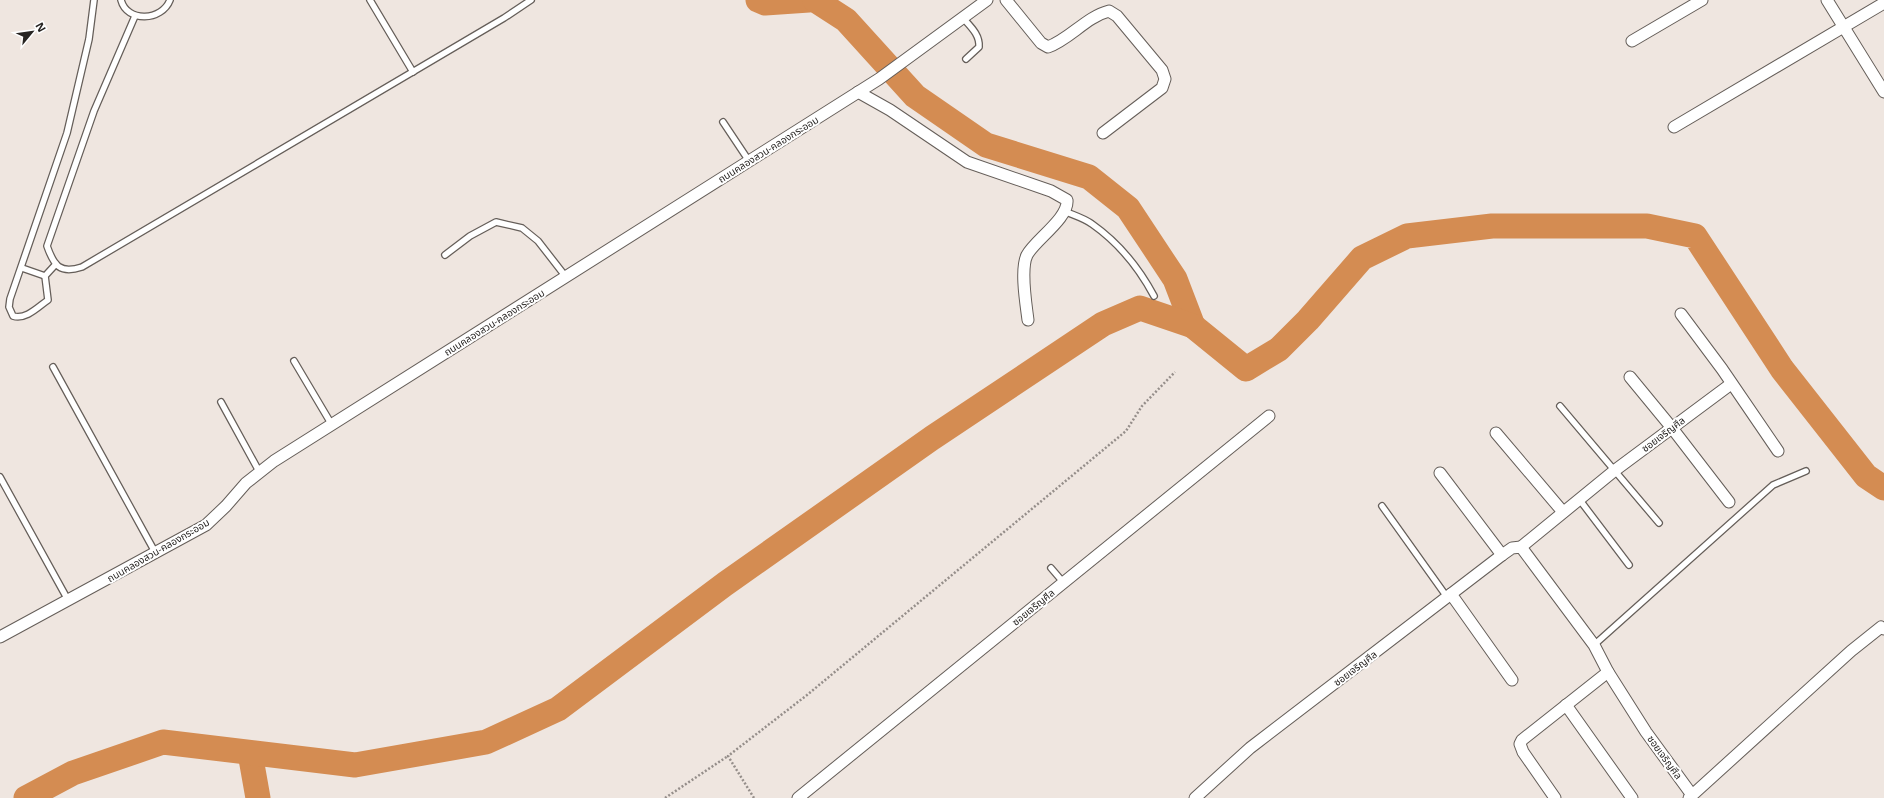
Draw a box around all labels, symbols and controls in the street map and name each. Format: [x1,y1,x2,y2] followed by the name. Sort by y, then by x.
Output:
[12,12,52,52] north arrow
[32,19,50,34] text: N
[715,112,821,186] street label: ถนนคลองสวน-คลองกระออม
[441,285,547,359] street label: ถนนคลองสวน-คลองกระออม
[1638,413,1688,455] street label: ซอยเจริญศีล
[104,515,212,585] street label: ถนนคลองสวน-คลองกระออม
[1009,585,1057,629] street label: ซอยเจริญศีล
[1330,647,1380,689] street label: ซอยเจริญศีล
[1644,732,1686,782] street label: ซอยเจริญศีล

